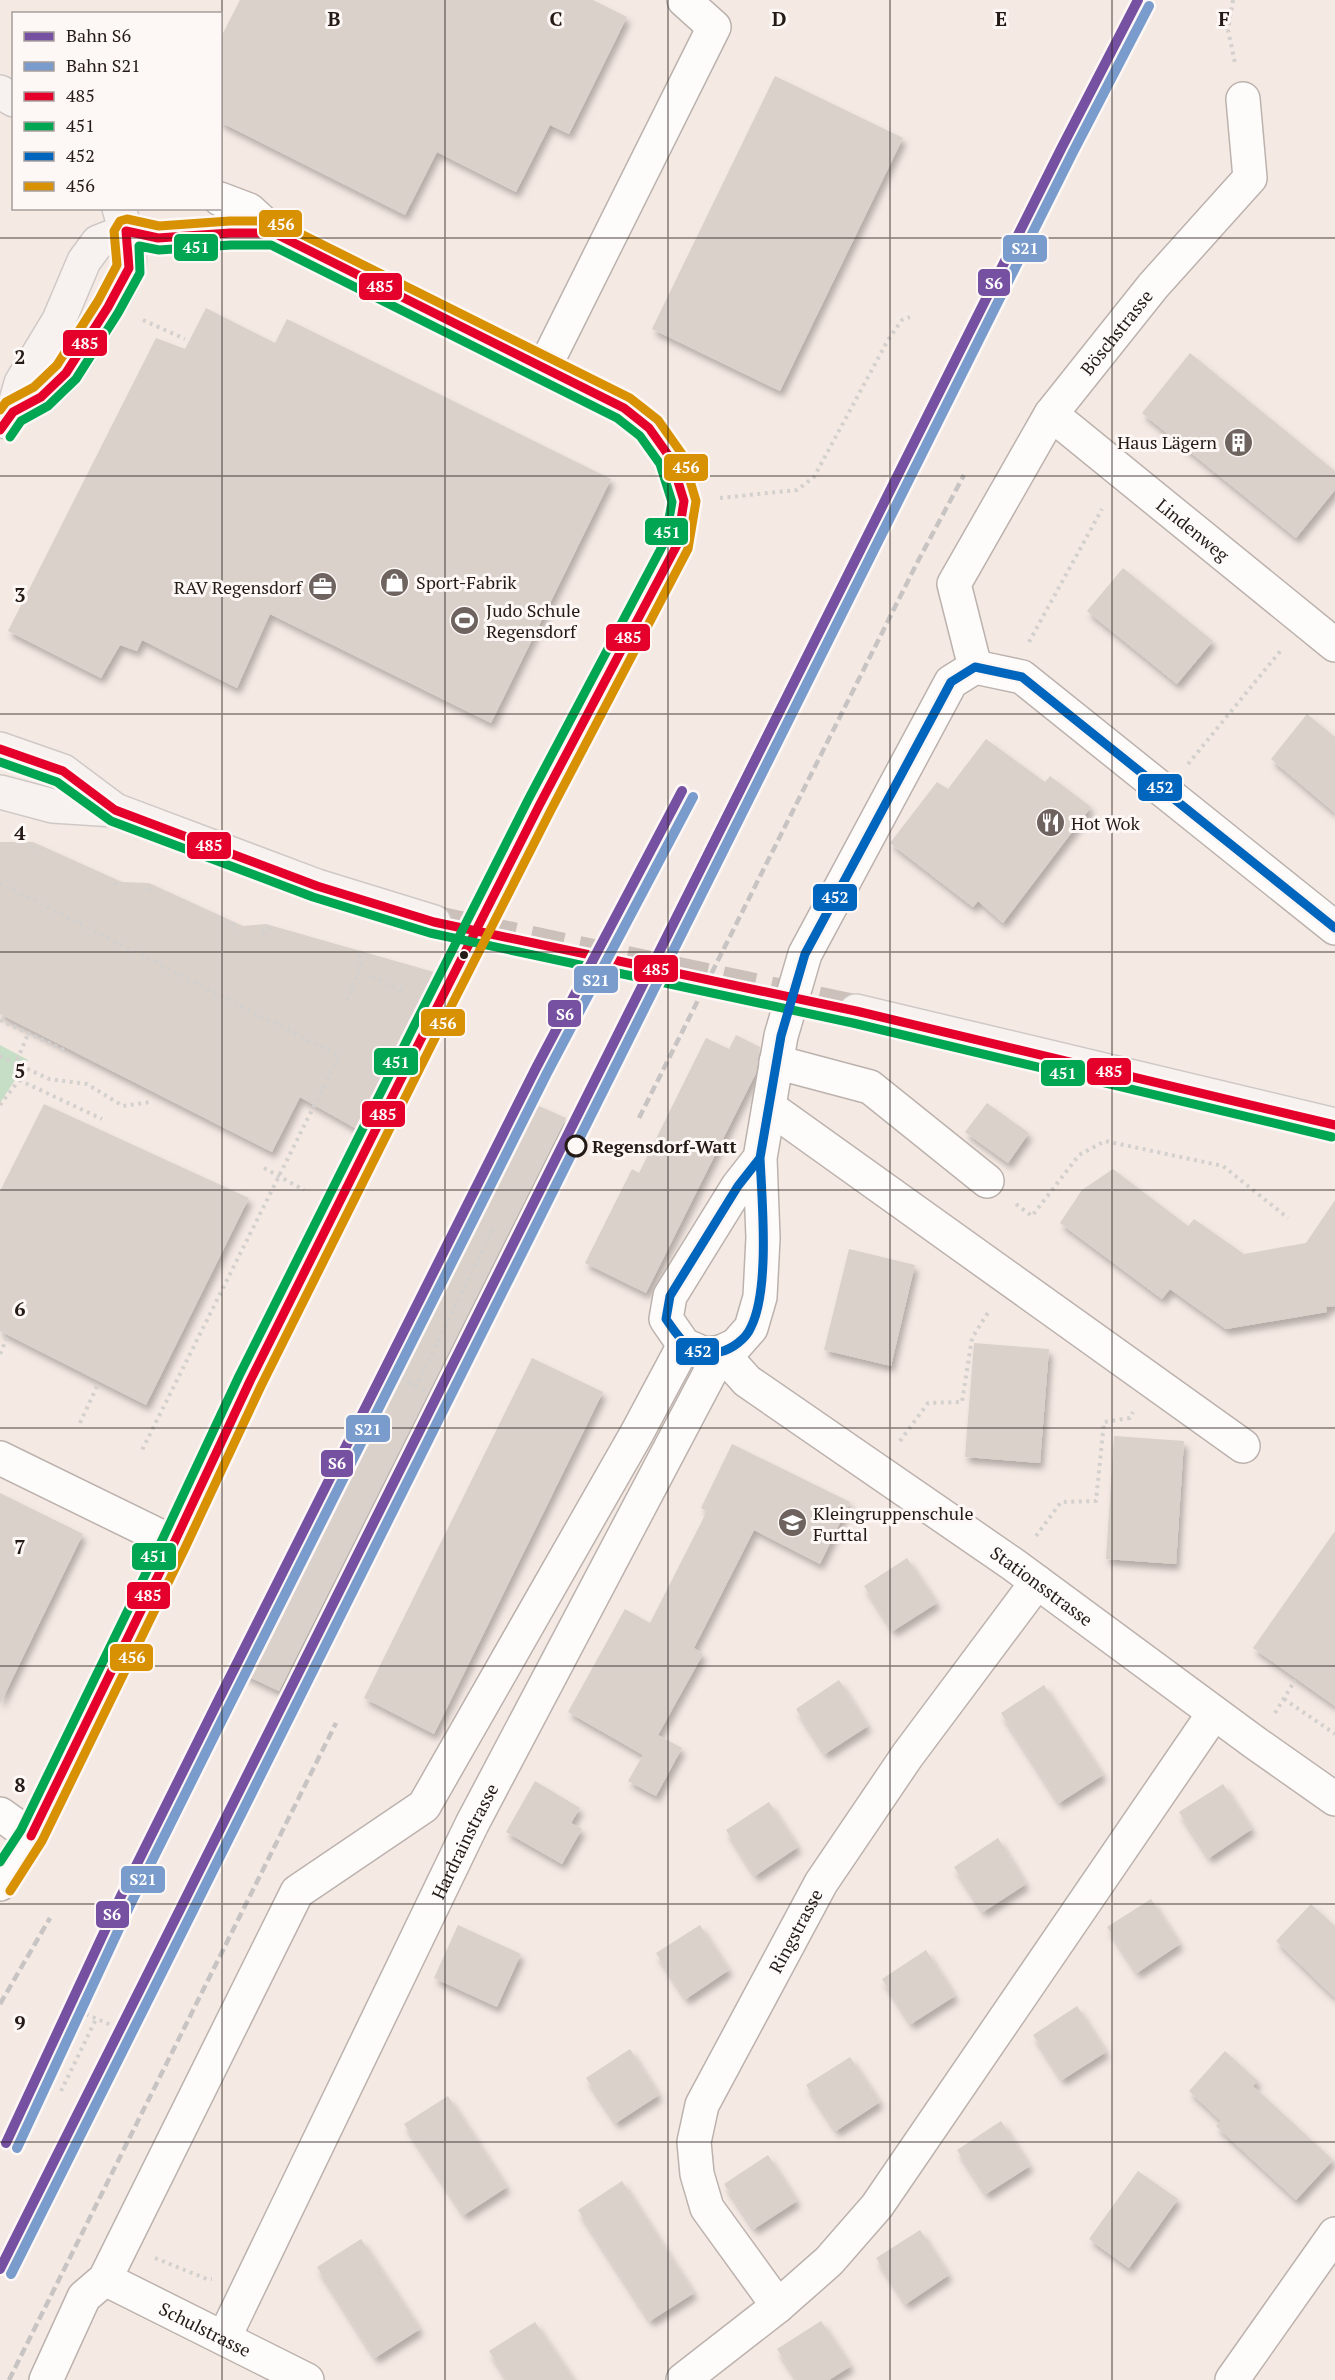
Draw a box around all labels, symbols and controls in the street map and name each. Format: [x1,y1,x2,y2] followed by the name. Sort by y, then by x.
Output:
[328,5,341,32] text: B
[549,5,563,32] text: C
[772,5,786,32] text: D
[995,5,1007,32] text: E
[1218,5,1230,32] text: F
[12,12,222,210] legend
[66,23,131,47] text: Bahn S6
[66,53,141,77] text: Bahn S21
[66,83,95,107] text: 485
[66,113,95,137] text: 451
[66,143,95,167] text: 452
[66,173,95,197] text: 456
[258,209,303,238] line badge: 456
[267,213,295,235] text: 456
[173,233,219,262] line badge: 451
[1002,234,1048,263] line badge: S21
[182,236,210,258] text: 451
[1011,237,1039,259] text: S21
[977,268,1011,297] line badge: S6
[358,272,403,301] line badge: 485
[985,272,1003,294] text: S6
[366,275,394,297] text: 485
[1075,284,1158,380] street label: Böschstrasse
[62,329,108,357] line badge: 485
[71,332,99,354] text: 485
[14,343,26,370] text: 2
[1222,426,1254,458] building icon: Haus Lägern
[1117,430,1217,454] place label: Haus Lägern
[663,453,709,482] line badge: 456
[672,456,700,478] text: 456
[1152,493,1235,567] street label: Lindenweg
[644,517,689,546] line badge: 451
[653,521,681,543] text: 451
[379,566,411,598] shop icon: Sport-Fabrik
[416,570,517,594] place label: Sport-Fabrik
[307,571,339,603] office icon: RAV Regensdorf
[174,575,304,599] place label: RAV Regensdorf
[14,581,26,608] text: 3
[486,598,580,643] place label: Judo Schule Regensdorf
[449,604,481,636] sports icon: Judo Schule Regensdorf
[605,623,651,652] line badge: 485
[614,626,642,648] text: 485
[1137,773,1183,802] line badge: 452
[1146,776,1174,798] text: 452
[1034,807,1066,839] restaurant icon: Hot Wok
[1071,811,1141,835] place label: Hot Wok
[14,819,26,846] text: 4
[186,831,232,860] line badge: 485
[195,834,223,856] text: 485
[812,883,858,912] line badge: 452
[821,886,849,908] text: 452
[458,949,470,961] unlabelled marker
[633,954,679,983] line badge: 485
[642,958,670,980] text: 485
[573,965,619,994] line badge: S21
[582,969,610,991] text: S21
[547,999,582,1028] line badge: S6
[556,1003,574,1025] text: S6
[420,1008,466,1037] line badge: 456
[429,1012,457,1034] text: 456
[373,1047,419,1076] line badge: 451
[382,1051,410,1073] text: 451
[14,1057,26,1084] text: 5
[1086,1057,1132,1086] line badge: 485
[1040,1059,1086,1087] line badge: 451
[1095,1060,1123,1082] text: 485
[1049,1062,1077,1084] text: 451
[361,1100,406,1128] line badge: 485
[369,1103,397,1125] text: 485
[592,1134,737,1158] place label: Regensdorf-Watt
[565,1135,587,1157] marker: Regensdorf-Watt
[14,1295,26,1322] text: 6
[675,1337,720,1366] line badge: 452
[684,1340,712,1362] text: 452
[345,1414,391,1443] line badge: S21
[354,1418,382,1440] text: S21
[320,1449,354,1478] line badge: S6
[328,1452,346,1474] text: S6
[813,1501,974,1546] place label: Kleingruppenschule Furttal
[776,1507,808,1539] school or university icon: Kleingruppenschule Furttal
[14,1533,26,1560] text: 7
[986,1540,1098,1631] street label: Stationsstrasse
[131,1542,177,1571] line badge: 451
[140,1545,168,1567] text: 451
[126,1581,171,1610] line badge: 485
[134,1584,162,1606] text: 485
[109,1643,154,1672] line badge: 456
[118,1646,146,1668] text: 456
[14,1771,26,1798] text: 8
[426,1779,503,1903] street label: Hardrainstrasse
[120,1865,166,1894] line badge: S21
[129,1868,157,1890] text: S21
[763,1885,828,1977] street label: Ringstrasse
[95,1900,130,1929] line badge: S6
[103,1903,121,1925] text: S6
[14,2009,26,2036] text: 9
[155,2296,255,2362] street label: Schulstrasse

